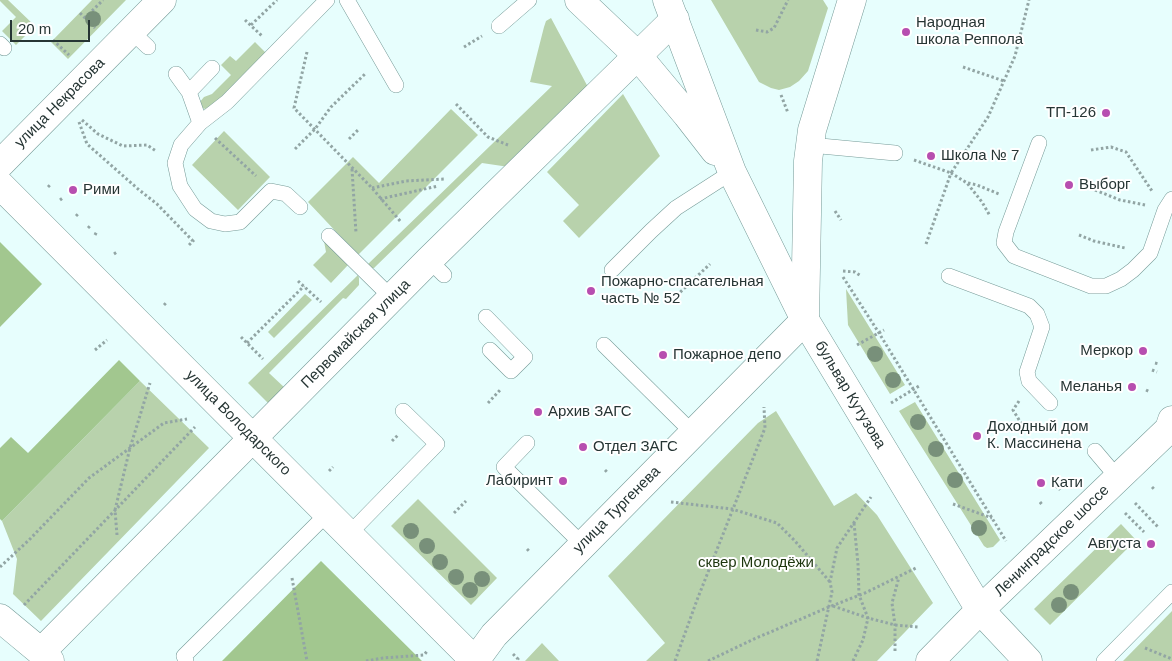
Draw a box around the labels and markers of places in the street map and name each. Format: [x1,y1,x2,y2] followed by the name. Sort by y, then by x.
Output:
[916,14,1023,49] place label: Народная школа Реппола
[900,26,912,38] marker: Народная школа Реппола
[1046,104,1096,122] place label: ТП-126
[1100,107,1112,119] marker: ТП-126
[941,147,1019,165] place label: Школа № 7
[925,150,937,162] marker: Школа № 7
[1079,176,1131,194] place label: Выборг
[1063,179,1075,191] marker: Выборг
[83,181,120,199] place label: Рими
[67,184,79,196] marker: Рими
[601,273,764,308] place label: Пожарно-спасательная часть № 52
[585,285,597,297] marker: Пожарно-спасательная часть № 52
[1080,342,1133,360] place label: Меркор
[1137,345,1149,357] marker: Меркор
[673,346,781,364] place label: Пожарное депо
[657,349,669,361] marker: Пожарное депо
[1060,378,1122,396] place label: Меланья
[1126,381,1138,393] marker: Меланья
[548,403,632,421] place label: Архив ЗАГС
[532,406,544,418] marker: Архив ЗАГС
[987,418,1089,453] place label: Доходный дом К. Массинена
[971,430,983,442] marker: Доходный дом К. Массинена
[593,438,678,456] place label: Отдел ЗАГС
[577,441,589,453] marker: Отдел ЗАГС
[486,472,553,490] place label: Лабиринт
[1051,474,1083,492] place label: Кати
[557,475,569,487] marker: Лабиринт
[1035,477,1047,489] marker: Кати
[1088,535,1141,553] place label: Августа
[1145,538,1157,550] marker: Августа

